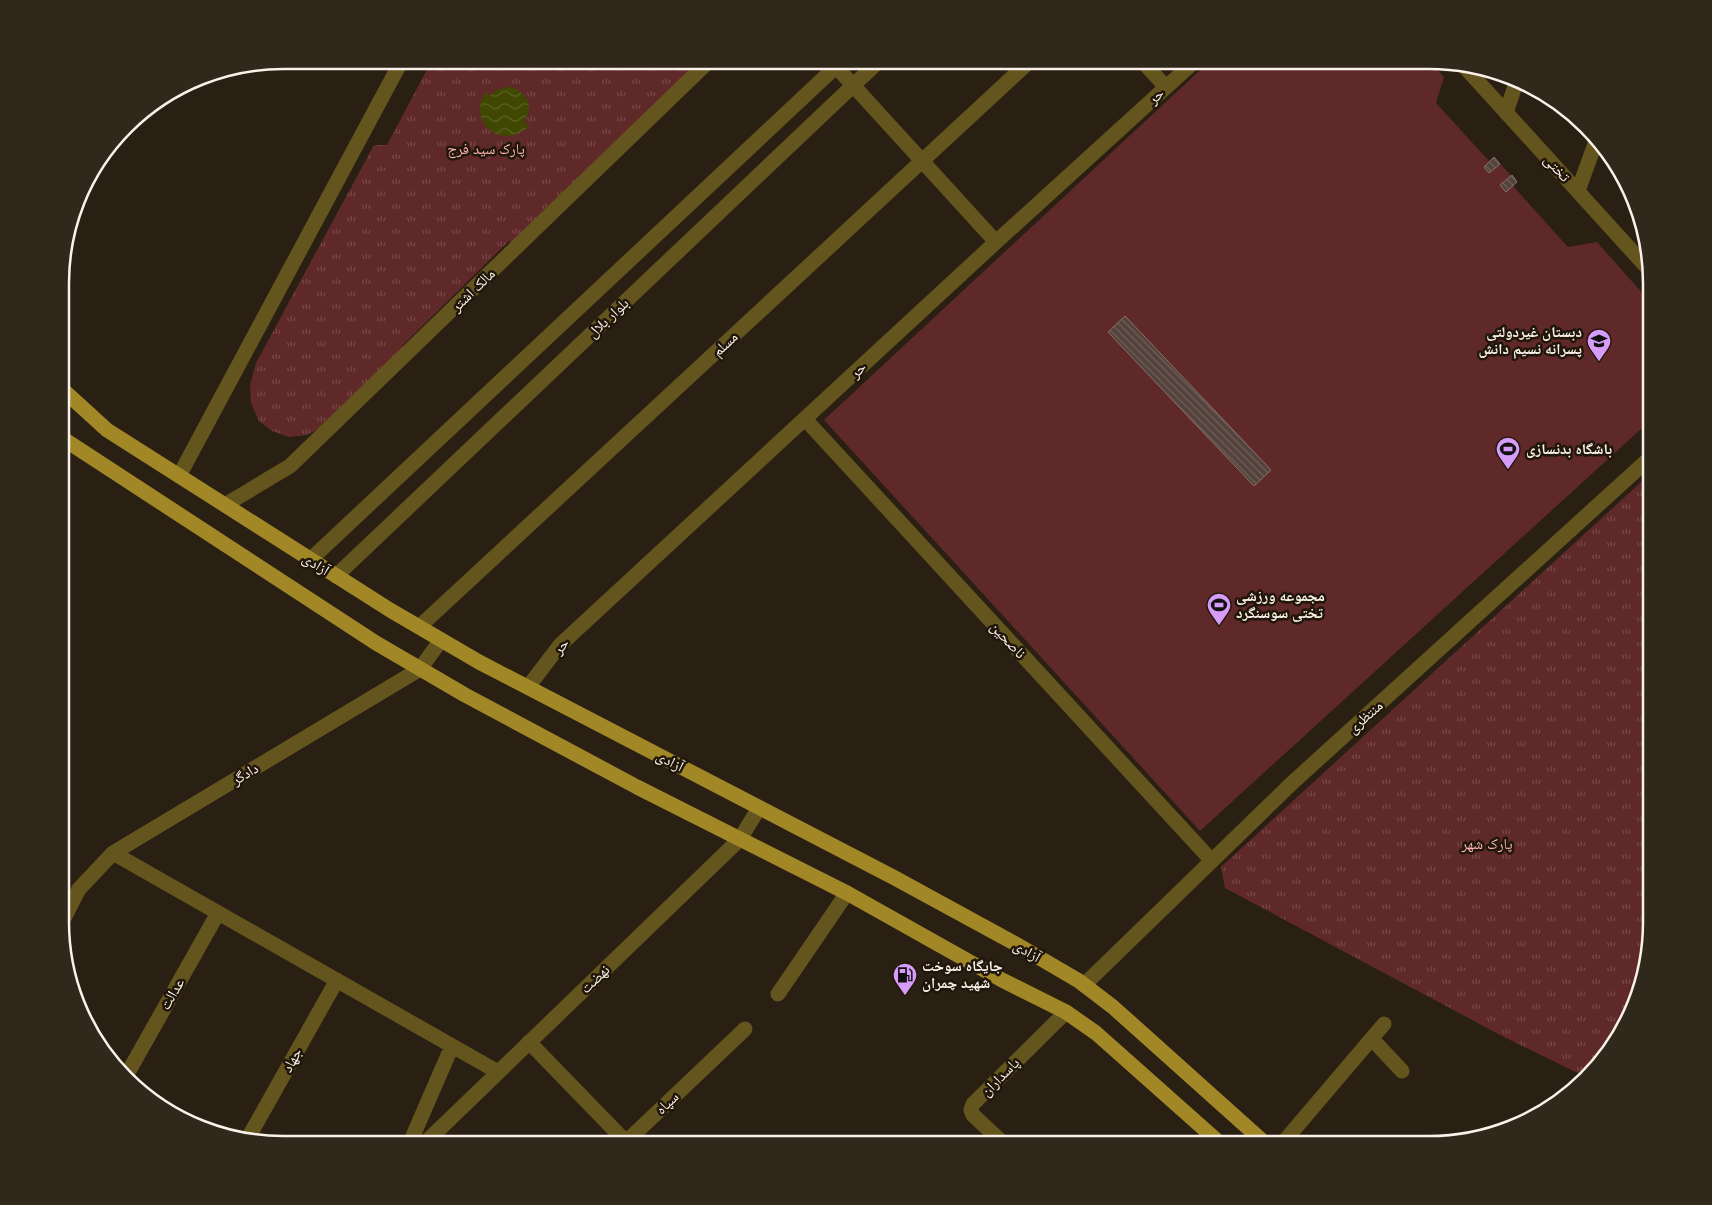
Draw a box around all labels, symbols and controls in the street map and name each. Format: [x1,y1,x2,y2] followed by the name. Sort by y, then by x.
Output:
[1143,84,1168,109] street label: حر
[447,140,525,159] park label: پارک سید فرج
[1539,151,1574,187] street label: تختی
[447,265,499,316] street label: مالک اشتر
[583,294,633,342] street label: بلوار بلال
[1478,323,1582,359] place label: دبستان غیردولتی پسرانه نسیم دانش
[708,328,742,361] street label: مسلم
[1586,328,1612,362] school or university icon: دبستان غیردولتی پسرانه نسیم دانش
[845,358,870,383] street label: حر
[1495,436,1521,470] sports icon: باشگاه بدنسازی
[1526,440,1612,458] place label: باشگاه بدنسازی
[299,549,334,581] street label: آزادی
[1236,587,1325,622] place label: مجموعه ورزشی تختی سوسنگرد
[1206,592,1232,626] sports icon: مجموعه ورزشی تختی سوسنگرد
[986,618,1030,663] street label: ناصحین
[548,634,573,659] street label: حر
[1344,696,1387,738] street label: منتظری
[653,747,688,777] street label: آزادی
[227,759,262,790] street label: دادگر
[1460,835,1513,853] park label: پارک شهر
[1010,936,1045,967] street label: آزادی
[922,957,1003,992] place label: جایگاه سوخت شهید چمران
[577,961,613,997] street label: نهضت
[892,962,918,996] fuel station icon: جایگاه سوخت شهید چمران
[156,975,188,1013] street label: عدالت
[278,1044,306,1075] street label: جهاد
[977,1054,1024,1101] street label: پاسداران
[652,1088,682,1118] street label: سپاه

